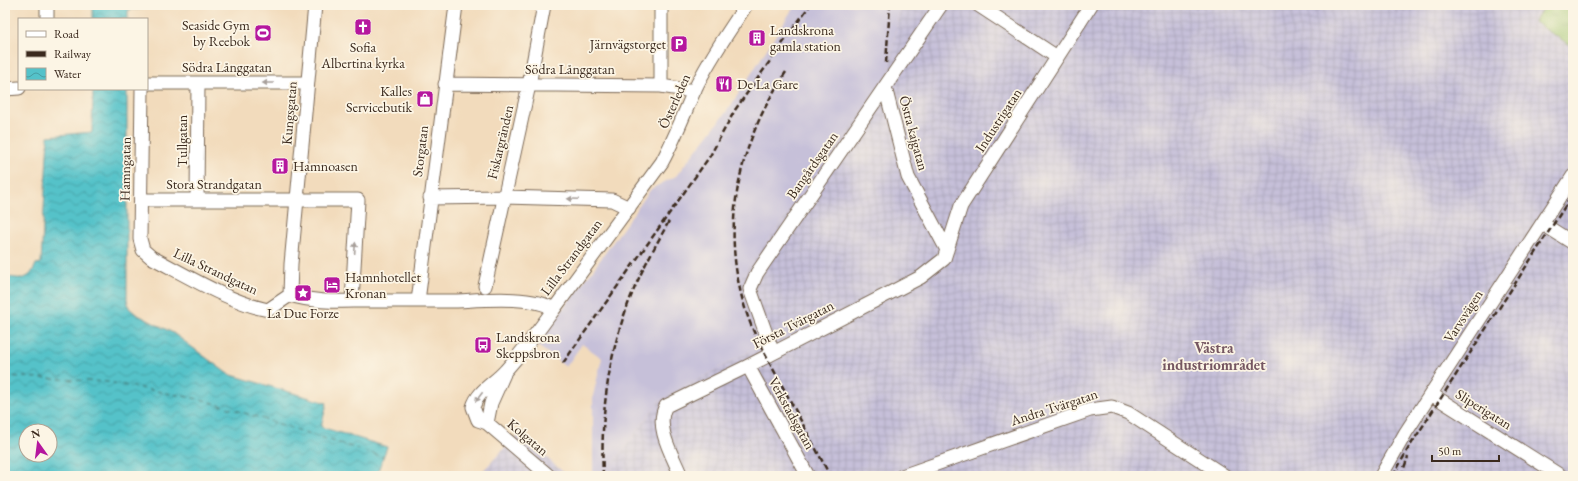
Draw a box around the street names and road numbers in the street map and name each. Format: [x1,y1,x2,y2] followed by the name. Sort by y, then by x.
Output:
[182,58,273,76] street label: Södra Långgatan
[525,60,616,78] street label: Södra Långgatan
[654,70,694,131] street label: Österleden
[277,80,301,146] street label: Kungsgatan
[971,84,1026,155] street label: Industrigatan
[895,94,933,173] street label: Östra kajgatan
[483,103,517,181] street label: Fiskargränden
[173,114,191,167] street label: Tullgatan
[408,124,432,178] street label: Storgatan
[782,127,842,202] street label: Bangårdsgatan
[115,136,135,201] street label: Hamngatan
[166,175,262,193] street label: Stora Strandgatan
[536,215,606,299] street label: Lilla Strandgatan
[171,244,262,299] street label: Lilla Strandgatan
[1439,286,1487,346] street label: Varvsvägen
[749,296,837,352] street label: Första Tvärgatan
[765,374,820,453] street label: Verkstadsgatan
[1007,384,1100,430] street label: Andra Tvärgatan
[1452,385,1516,434] street label: Sliperigatan
[504,414,553,460] street label: Kolgatan

